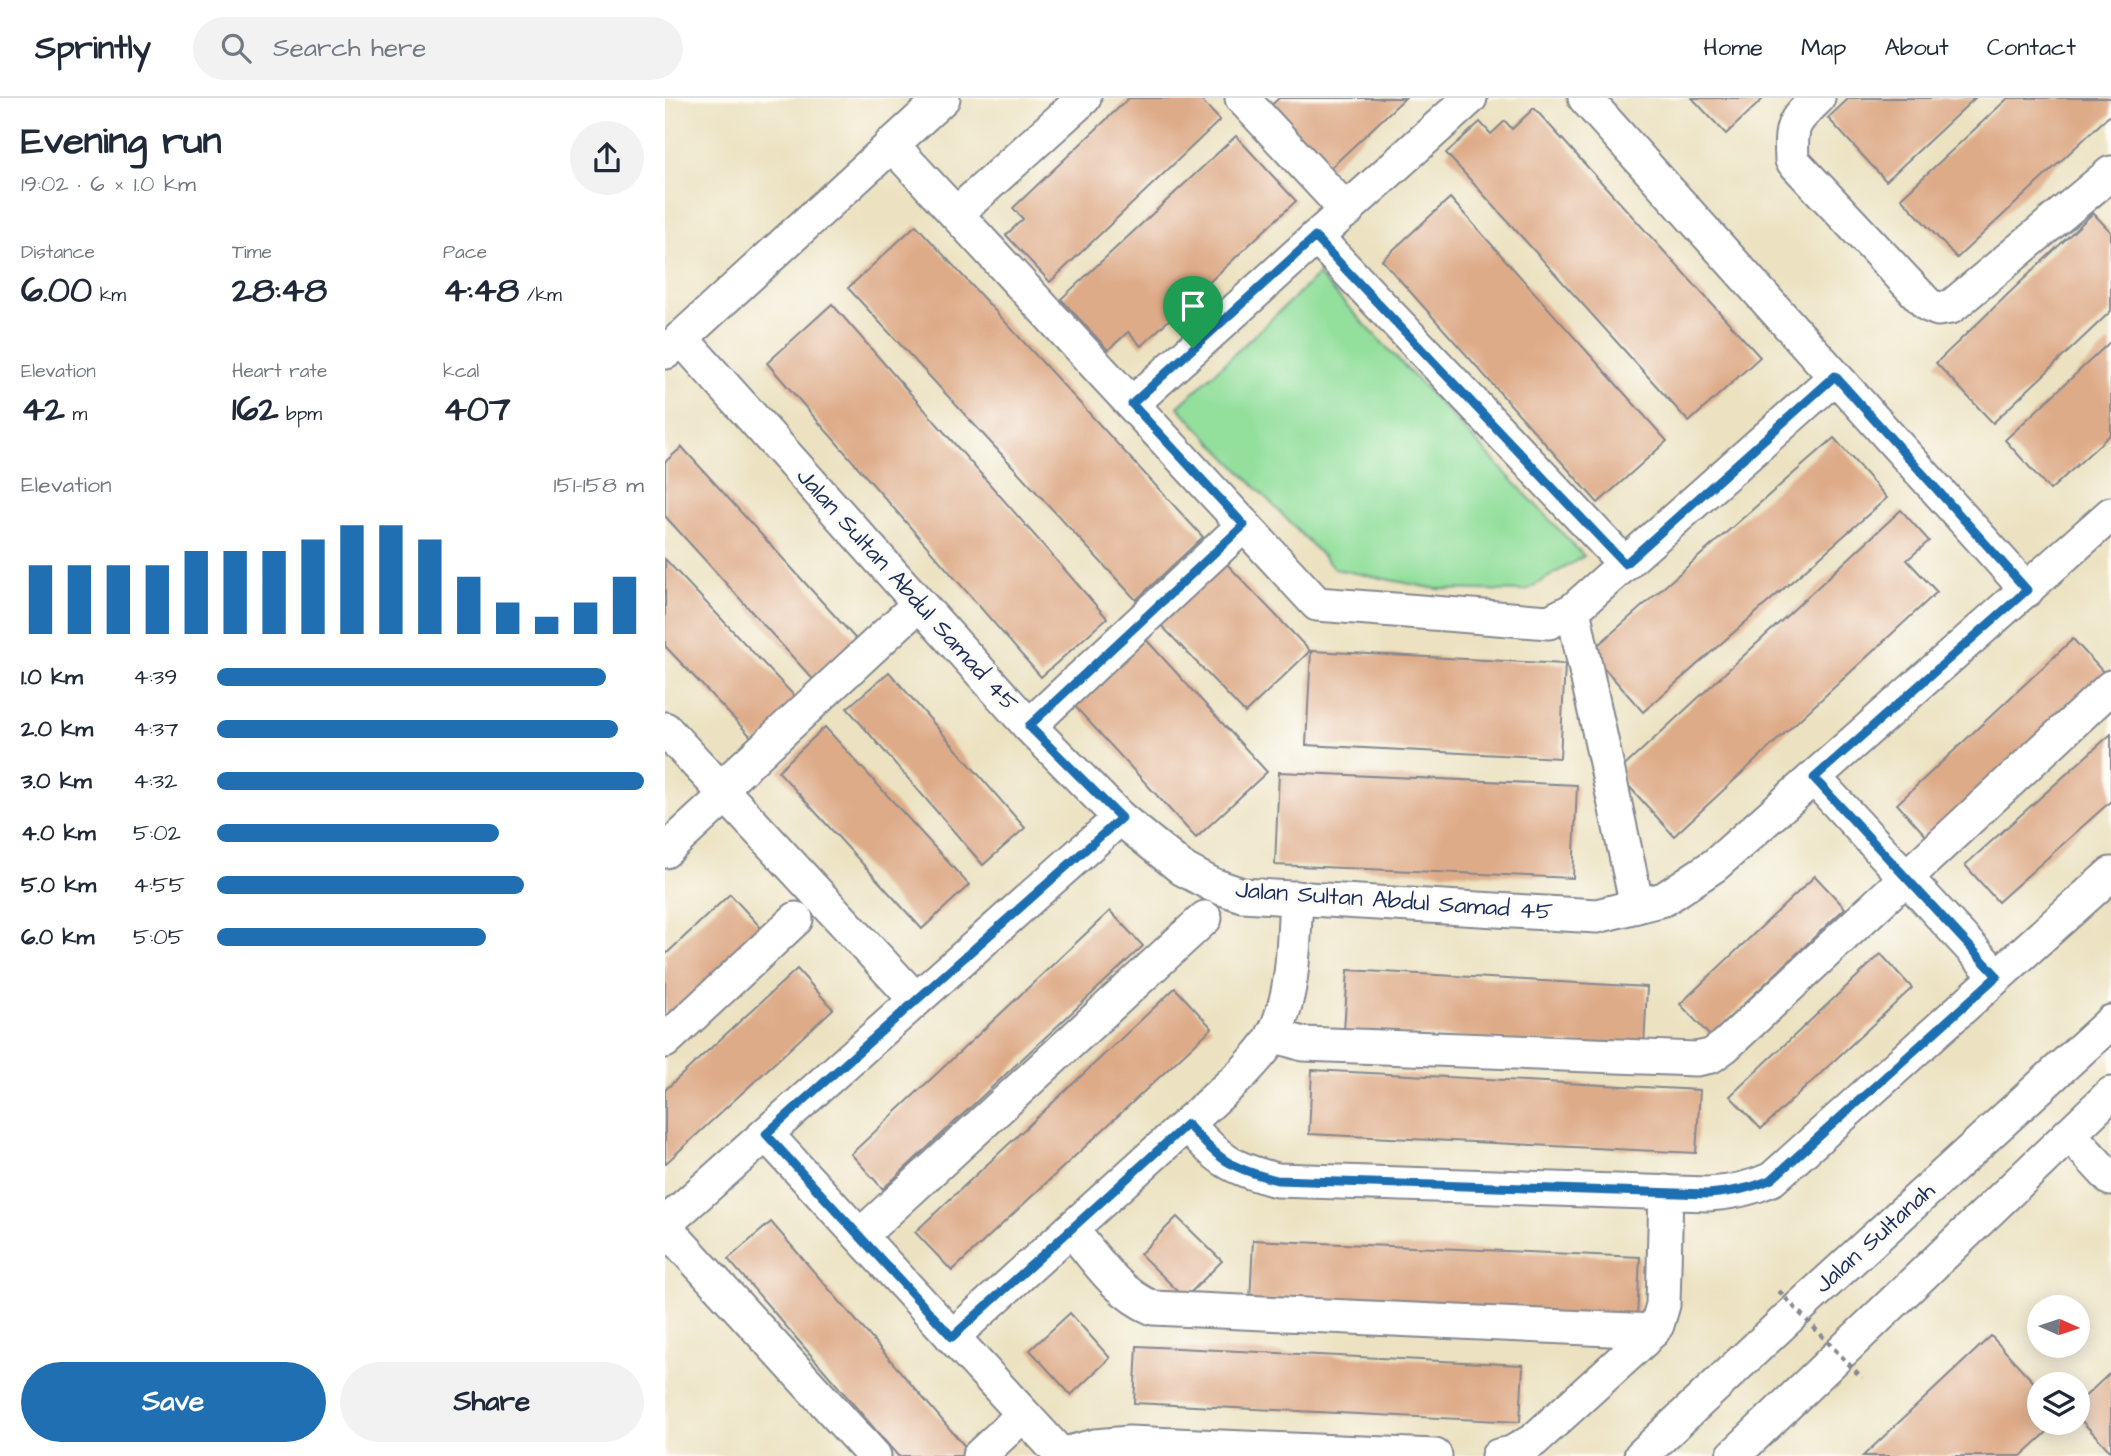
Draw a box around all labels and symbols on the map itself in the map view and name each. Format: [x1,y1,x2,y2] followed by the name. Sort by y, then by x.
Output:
[1163,276,1223,348] pin
[788,460,1026,720] street label: Jalan Sultan Abdul Samad 45
[1234,873,1554,929] street label: Jalan Sultan Abdul Samad 45
[1807,1174,1943,1301] street label: Jalan Sultanah
[2027,1295,2089,1358] north arrow

